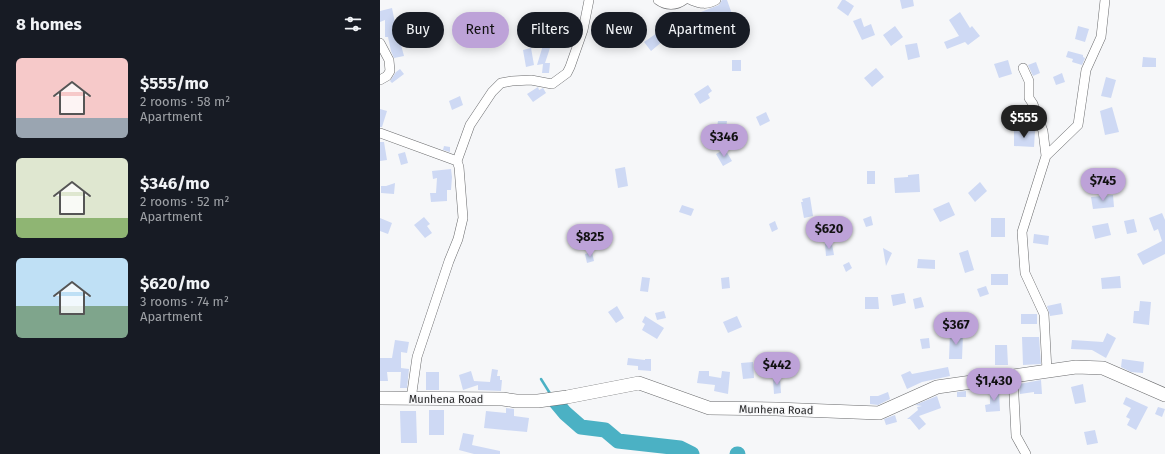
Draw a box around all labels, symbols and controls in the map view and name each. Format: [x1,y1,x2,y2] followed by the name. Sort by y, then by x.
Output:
[392,12,444,48] chip: Buy
[452,12,509,48] chip: Rent
[517,12,583,48] chip: Filters
[591,12,647,48] chip: New
[655,12,750,48] chip: Apartment
[342,13,364,35] icon: filters
[16,14,82,35] text: 8 homes
[140,73,209,94] text: $555/mo
[48,74,96,122] icon: home
[140,94,230,109] text: 2 rooms · 58 m²
[1000,105,1048,139] pin: $555
[140,109,202,124] text: Apartment
[1010,110,1038,125] text: $555
[700,124,748,158] pin: $346
[710,129,738,144] text: $346
[1079,168,1127,202] pin: $745
[140,173,210,194] text: $346/mo
[1090,173,1116,188] text: $745
[48,174,96,222] icon: home
[140,194,229,209] text: 2 rooms · 52 m²
[140,209,202,224] text: Apartment
[805,216,853,250] pin: $620
[815,221,843,236] text: $620
[566,224,614,258] pin: $825
[576,229,604,244] text: $825
[140,273,210,294] text: $620/mo
[48,274,96,322] icon: home
[140,294,229,309] text: 3 rooms · 74 m²
[140,309,202,324] text: Apartment
[932,312,980,346] pin: $367
[943,317,970,332] text: $367
[753,352,801,386] pin: $442
[763,357,791,372] text: $442
[961,368,1027,402] pin: $1,430
[975,373,1013,388] text: $1,430
[409,393,483,406] street label: Munhena Road
[739,403,813,417] street label: Munhena Road

